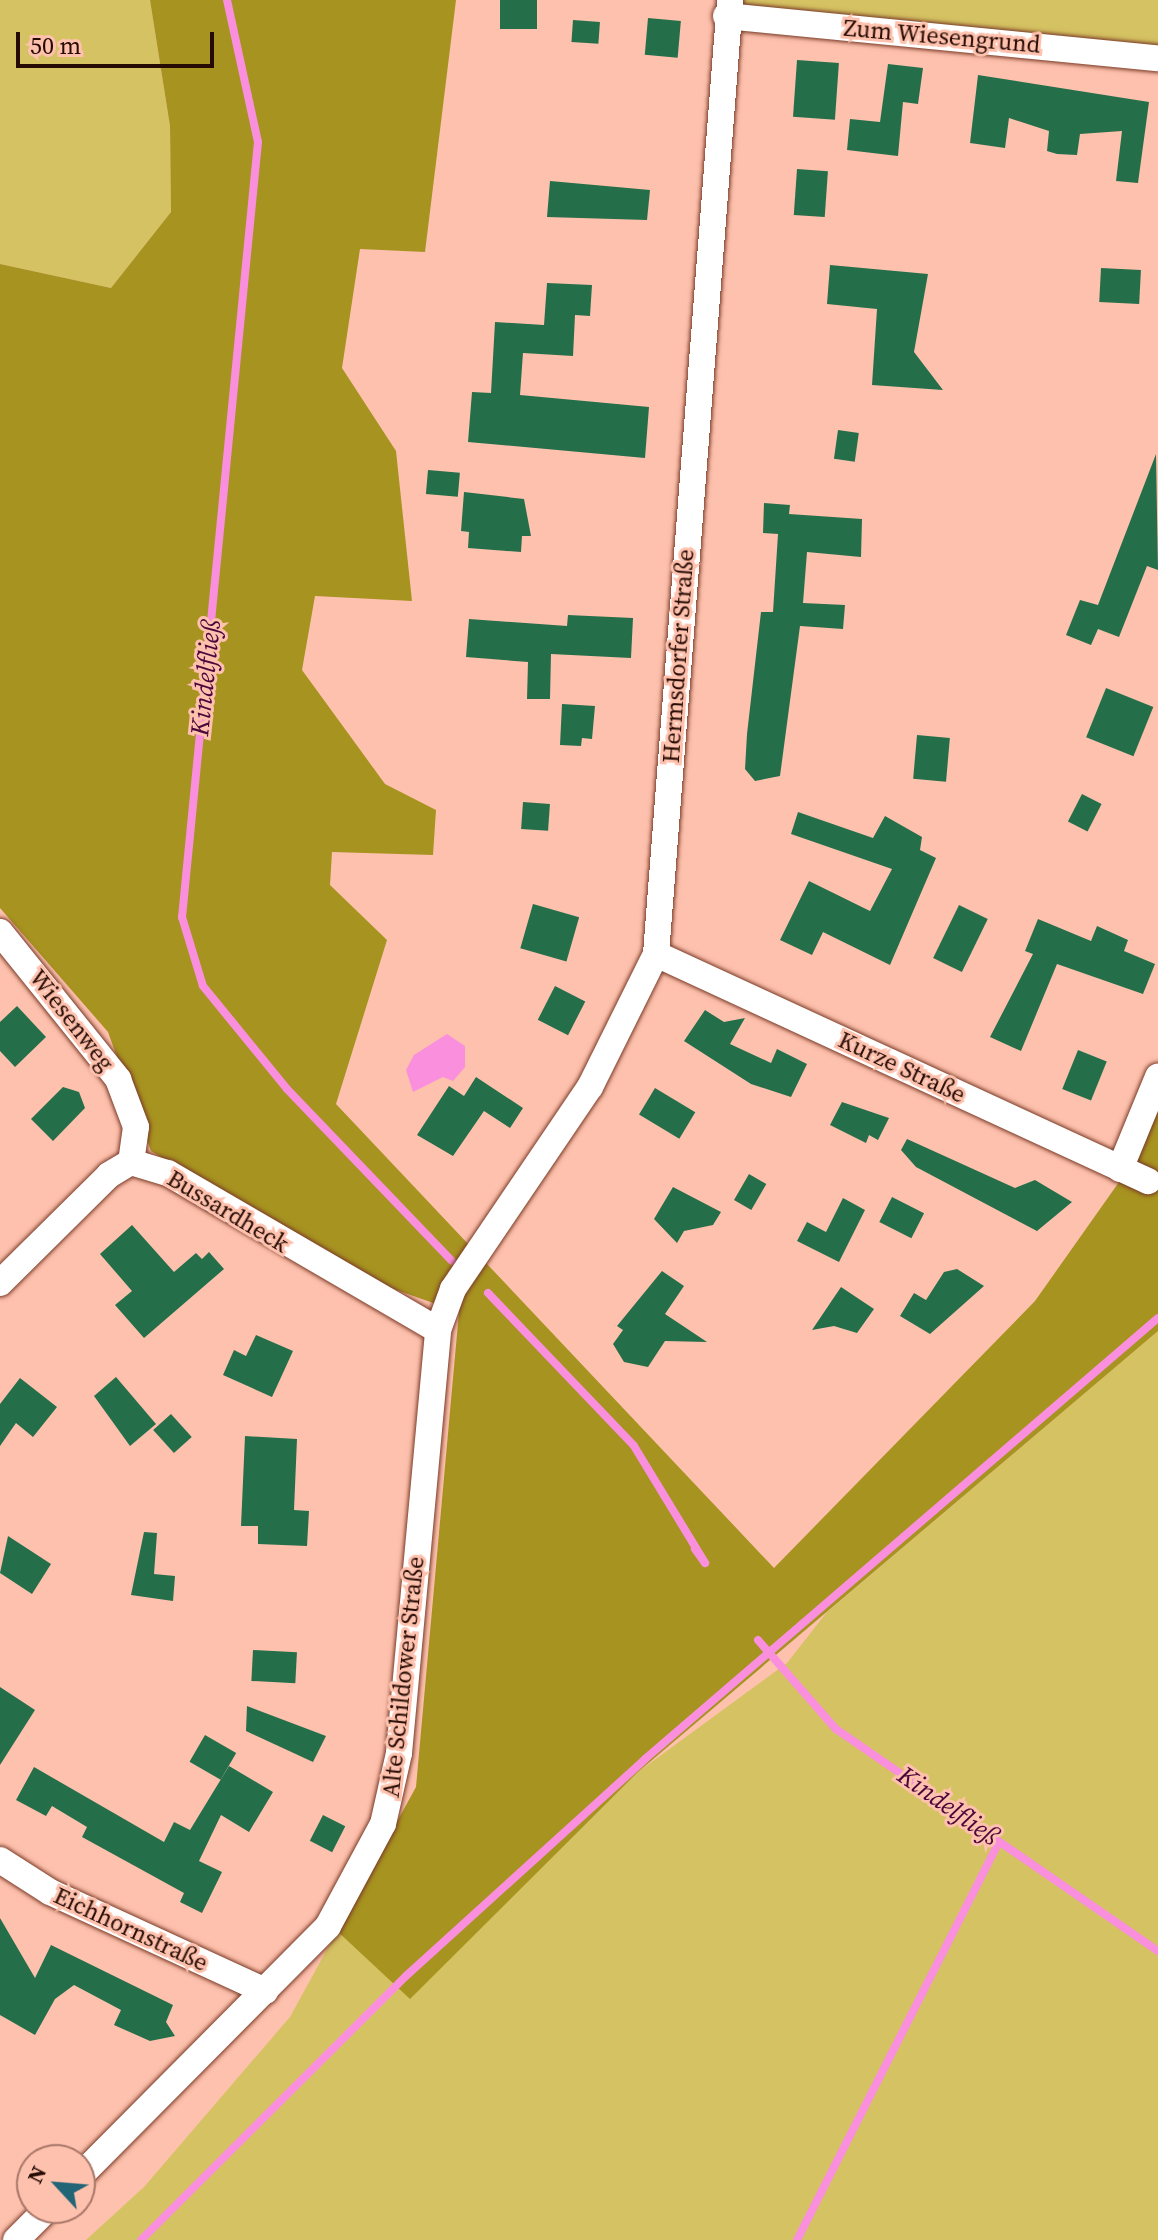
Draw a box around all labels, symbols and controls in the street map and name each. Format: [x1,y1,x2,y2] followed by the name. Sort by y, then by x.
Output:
[842,13,1042,59] street label: Zum Wiesengrund
[20,16,218,66] scale bar
[30,29,81,62] text: 50 m
[656,548,700,764] street label: Hermsdorfer Straße
[184,619,228,737] water label: Kindelfließ
[23,963,121,1077] street label: Wiesenweg
[834,1025,970,1109] street label: Kurze Straße
[162,1164,294,1258] street label: Bussardheck
[376,1555,430,1799] street label: Alte Schildower Straße
[891,1760,1005,1852] water label: Kindelfließ
[49,1881,213,1977] street label: Eichhornstraße
[16,2144,96,2224] north arrow
[19,2161,53,2188] text: N

